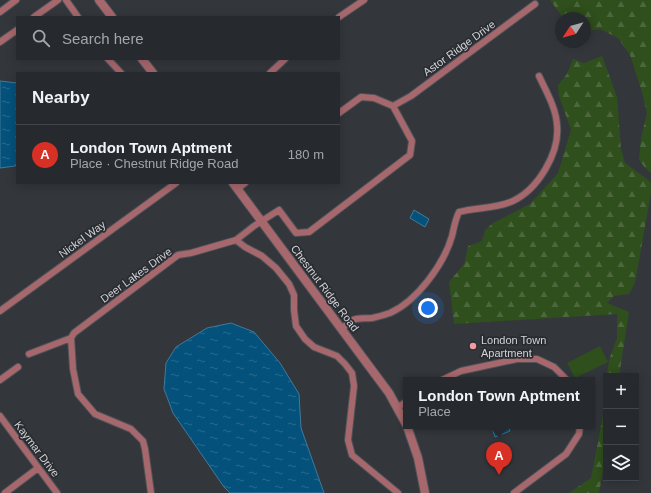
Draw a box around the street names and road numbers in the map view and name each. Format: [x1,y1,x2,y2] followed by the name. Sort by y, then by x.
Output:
[421,18,497,78] street label: Astor Ridge Drive
[56,218,108,260] street label: Nickel Way
[289,242,361,334] street label: Chestnut Ridge Road
[98,245,174,305] street label: Deer Lakes Drive
[12,419,62,479] street label: Kaymar Drive

